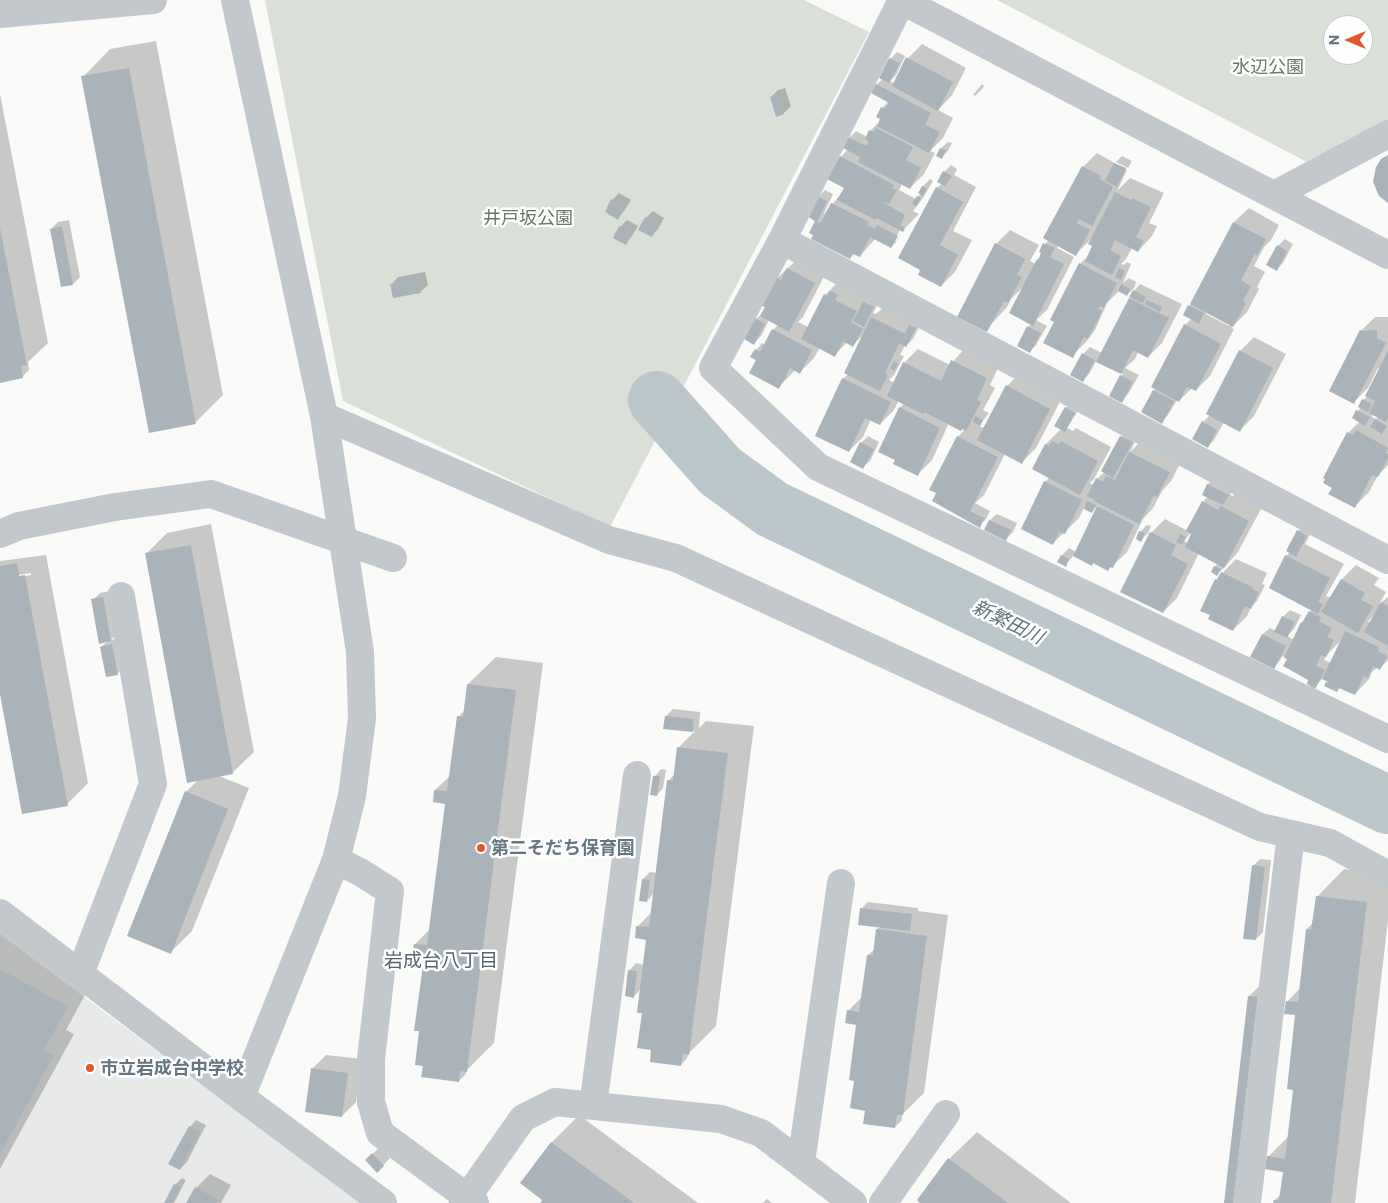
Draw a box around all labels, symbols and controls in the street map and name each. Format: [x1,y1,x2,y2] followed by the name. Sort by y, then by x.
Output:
[1323,15,1373,65] north arrow
[1325,35,1342,45] text: N
[1232,56,1304,78] park label: 水辺公園
[483,207,573,229] park label: 井戸坂公園
[969,595,1047,649] water label: 新繁田川
[491,837,635,859] place label: 第二そだち保育園
[475,842,487,854] marker: 第二そだち保育園
[384,950,498,972] district label: 岩成台八丁目
[100,1057,244,1079] place label: 市立岩成台中学校
[84,1062,96,1074] marker: 市立岩成台中学校

